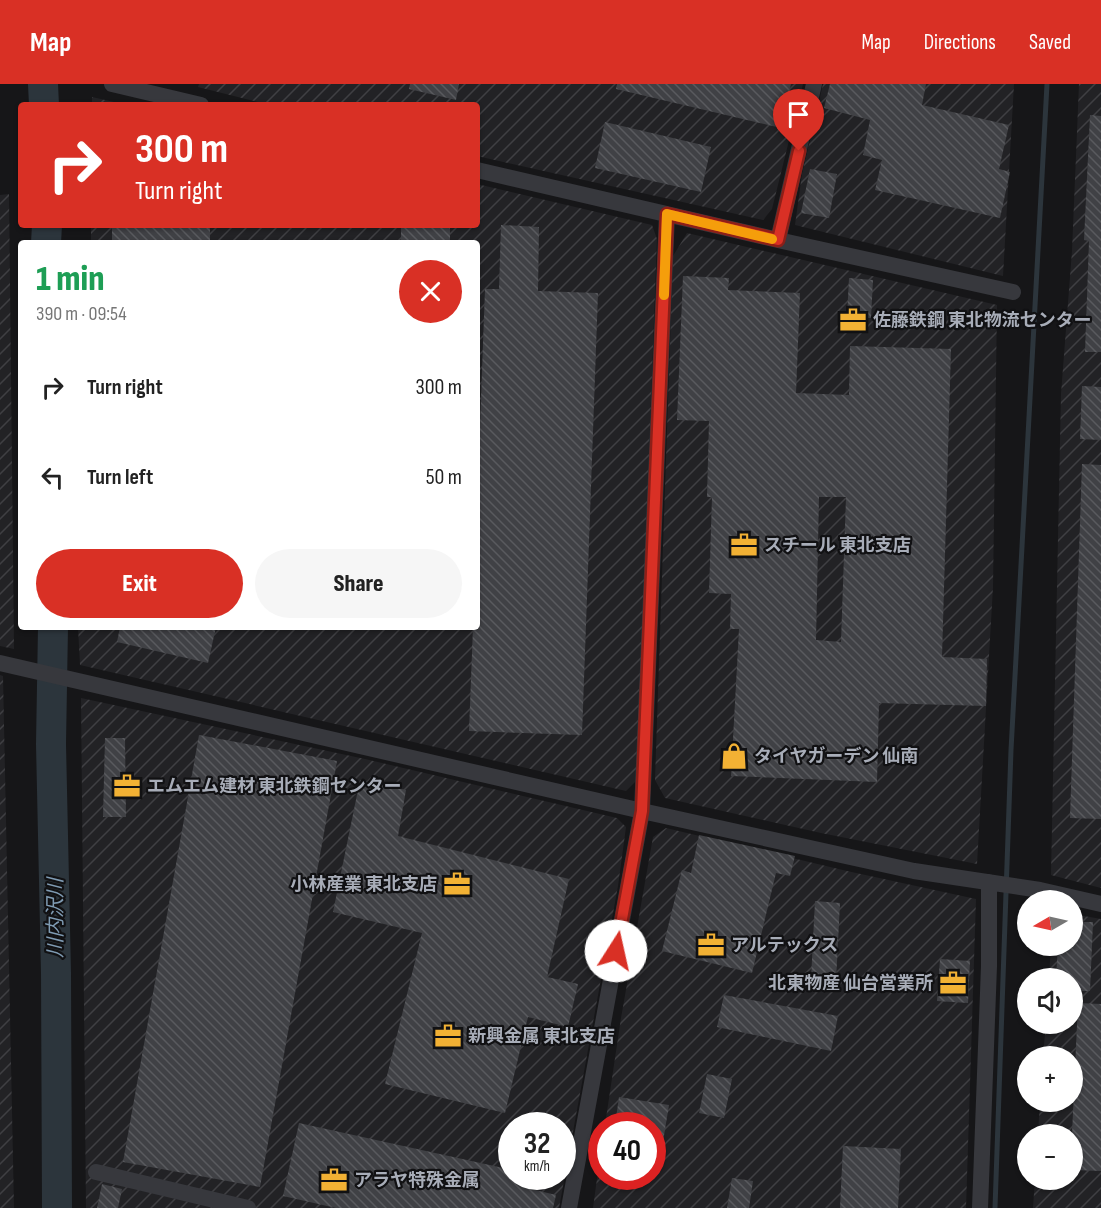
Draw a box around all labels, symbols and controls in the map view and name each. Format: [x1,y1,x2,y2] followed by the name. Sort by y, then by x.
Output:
[30,26,71,59] text: Map
[861,30,891,55] text: Map
[924,30,996,55] text: Directions
[1029,30,1071,55] text: Saved
[773,89,824,151] pin
[782,98,815,131] icon: arrive
[135,124,228,175] text: 300 m
[36,126,114,204] icon: right
[135,175,222,207] text: Turn right
[36,258,104,301] text: 1 min
[399,260,462,323] button: close
[36,302,127,326] text: 390 m · 09:54
[838,305,868,335] office icon: 佐藤鉄鋼 東北物流センター
[873,310,1092,331] place label: 佐藤鉄鋼 東北物流センター
[36,371,69,404] icon: right
[87,374,163,401] text: Turn right
[416,374,462,401] text: 300 m
[36,461,69,494] icon: left
[87,464,153,491] text: Turn left
[426,464,462,491] text: 50 m
[729,530,759,560] office icon: スチール 東北支店
[764,535,911,556] place label: スチール 東北支店
[36,549,243,618] button: Exit
[255,549,462,618] button: Share
[719,741,749,771] shop icon: タイヤガーデン 仙南
[754,746,918,767] place label: タイヤガーデン 仙南
[112,771,142,801] office icon: エムエム建材 東北鉄鋼センター
[147,776,402,797] place label: エムエム建材 東北鉄鋼センター
[442,869,472,899] office icon: 小林産業 東北支店
[290,874,437,895] place label: 小林産業 東北支店
[44,876,68,958] water label: 川内沢川
[1017,890,1083,956] north arrow
[1017,890,1083,1190] map controls
[584,919,648,983] position arrow
[696,930,726,960] office icon: アルテックス
[731,935,838,956] place label: アルテックス
[938,968,968,998] office icon: 北東物産 仙台営業所
[1017,968,1083,1034] button: sound
[768,973,933,994] place label: 北東物産 仙台営業所
[433,1021,463,1051] office icon: 新興金属 東北支店
[468,1026,615,1047] place label: 新興金属 東北支店
[1017,1046,1083,1112] button: +
[588,1112,666,1190] speed limit sign: 40
[1017,1124,1083,1190] button: −
[524,1126,550,1162] text: 32
[524,1157,550,1176] text: km/h
[319,1165,349,1195] office icon: アラヤ特殊金属
[354,1170,480,1191] place label: アラヤ特殊金属

